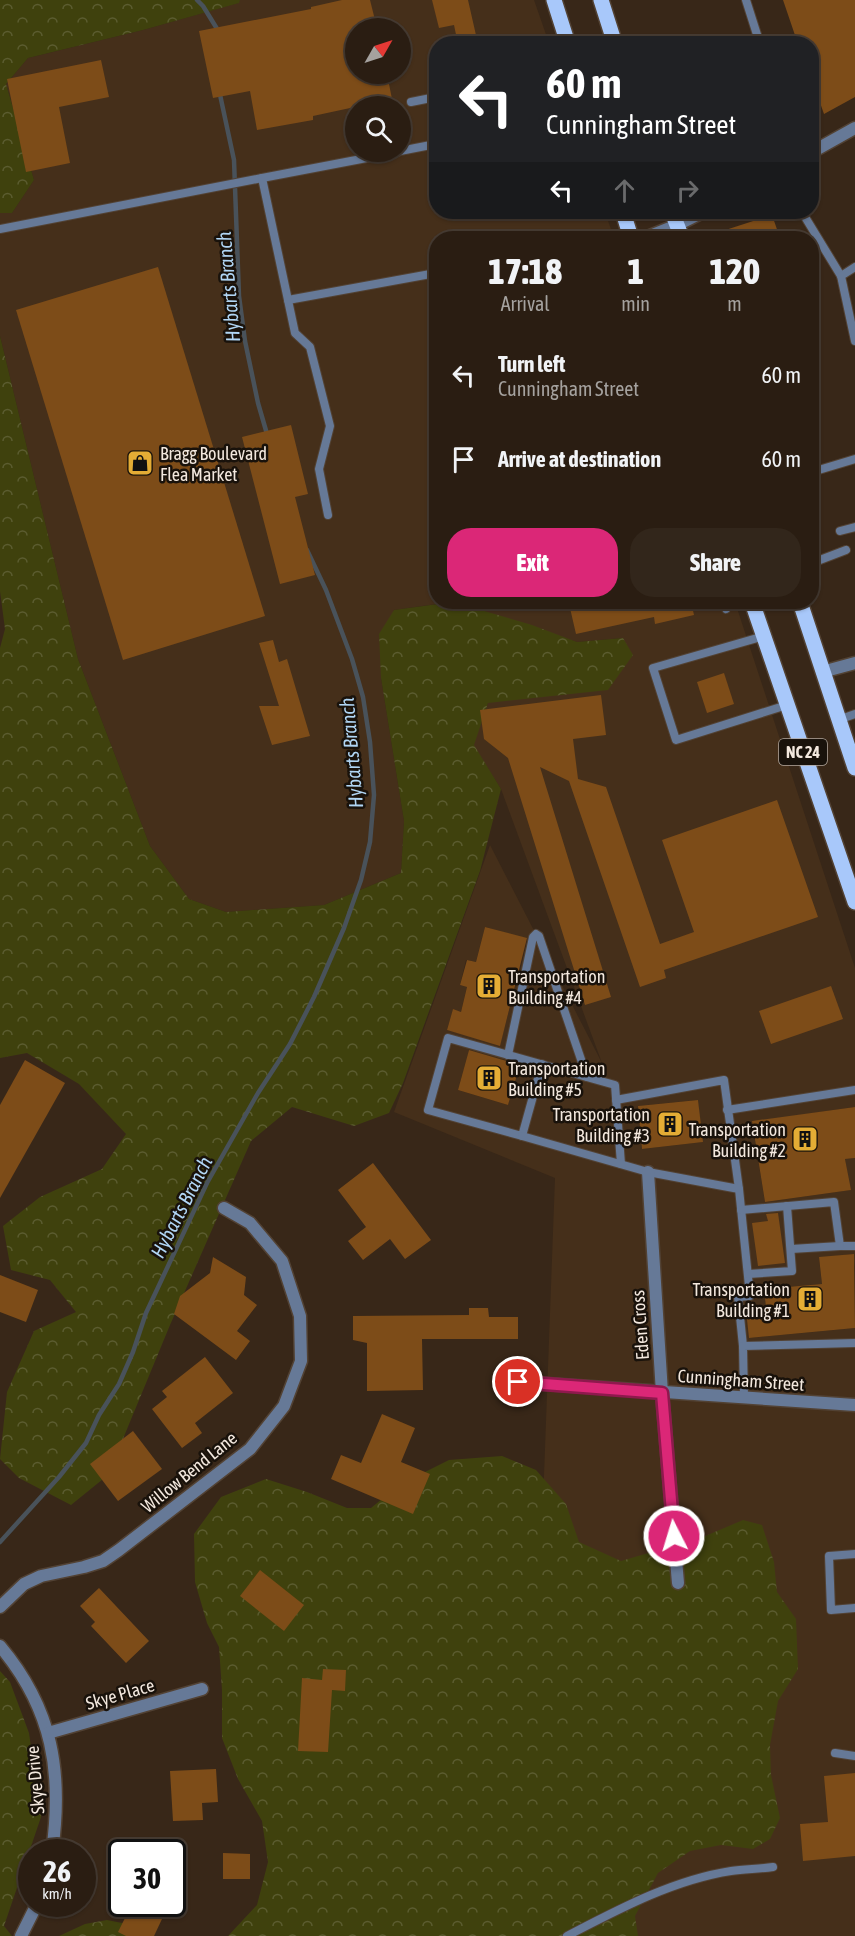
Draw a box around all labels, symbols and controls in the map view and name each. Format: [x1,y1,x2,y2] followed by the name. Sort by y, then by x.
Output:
[345,18,411,84] north arrow
[345,18,411,162] map controls
[546,59,621,107] text: 60 m
[447,60,525,138] icon: left
[345,96,411,162] button: search
[546,109,736,140] text: Cunningham Street
[545,174,578,207] icon: left
[608,174,641,207] icon: ahead
[671,174,704,207] icon: right
[212,231,244,343] water label: Hybarts Branch
[488,250,562,292] text: 17:18
[627,250,644,292] text: 1
[709,250,760,292] text: 120
[501,292,550,315] text: Arrival
[621,292,650,315] text: min
[727,292,742,315] text: m
[498,351,565,377] text: Turn left
[447,359,480,392] icon: left
[761,362,801,388] text: 60 m
[498,377,639,400] text: Cunningham Street
[160,443,267,485] place label: Bragg Boulevard Flea Market
[447,443,480,476] icon: arrive
[498,446,661,472] text: Arrive at destination
[761,446,801,472] text: 60 m
[125,448,155,478] shop icon: Bragg Boulevard Flea Market
[447,528,618,597] button: Exit
[630,528,801,597] button: Share
[335,697,367,809] water label: Hybarts Branch
[779,739,827,765] road number: NC 24
[508,966,605,1008] place label: Transportation Building #4
[474,971,504,1001] building icon: Transportation Building #4
[508,1058,605,1100] place label: Transportation Building #5
[474,1063,504,1093] building icon: Transportation Building #5
[553,1104,650,1146] place label: Transportation Building #3
[655,1109,685,1139] building icon: Transportation Building #3
[689,1119,786,1161] place label: Transportation Building #2
[790,1124,820,1154] building icon: Transportation Building #2
[146,1152,217,1262] water label: Hybarts Branch
[693,1279,790,1321] place label: Transportation Building #1
[795,1284,825,1314] building icon: Transportation Building #1
[627,1289,653,1361] street label: Eden Cross
[492,1356,543,1407] pin
[501,1365,534,1398] icon: arrive
[677,1365,805,1395] street label: Cunningham Street
[137,1427,241,1517] street label: Willow Bend Lane
[642,1504,706,1568] position arrow
[83,1674,157,1714] street label: Skye Place
[22,1745,48,1815] street label: Skye Drive
[108,1839,186,1917] speed limit sign: 30
[43,1854,71,1888] text: 26
[42,1885,72,1902] text: km/h

